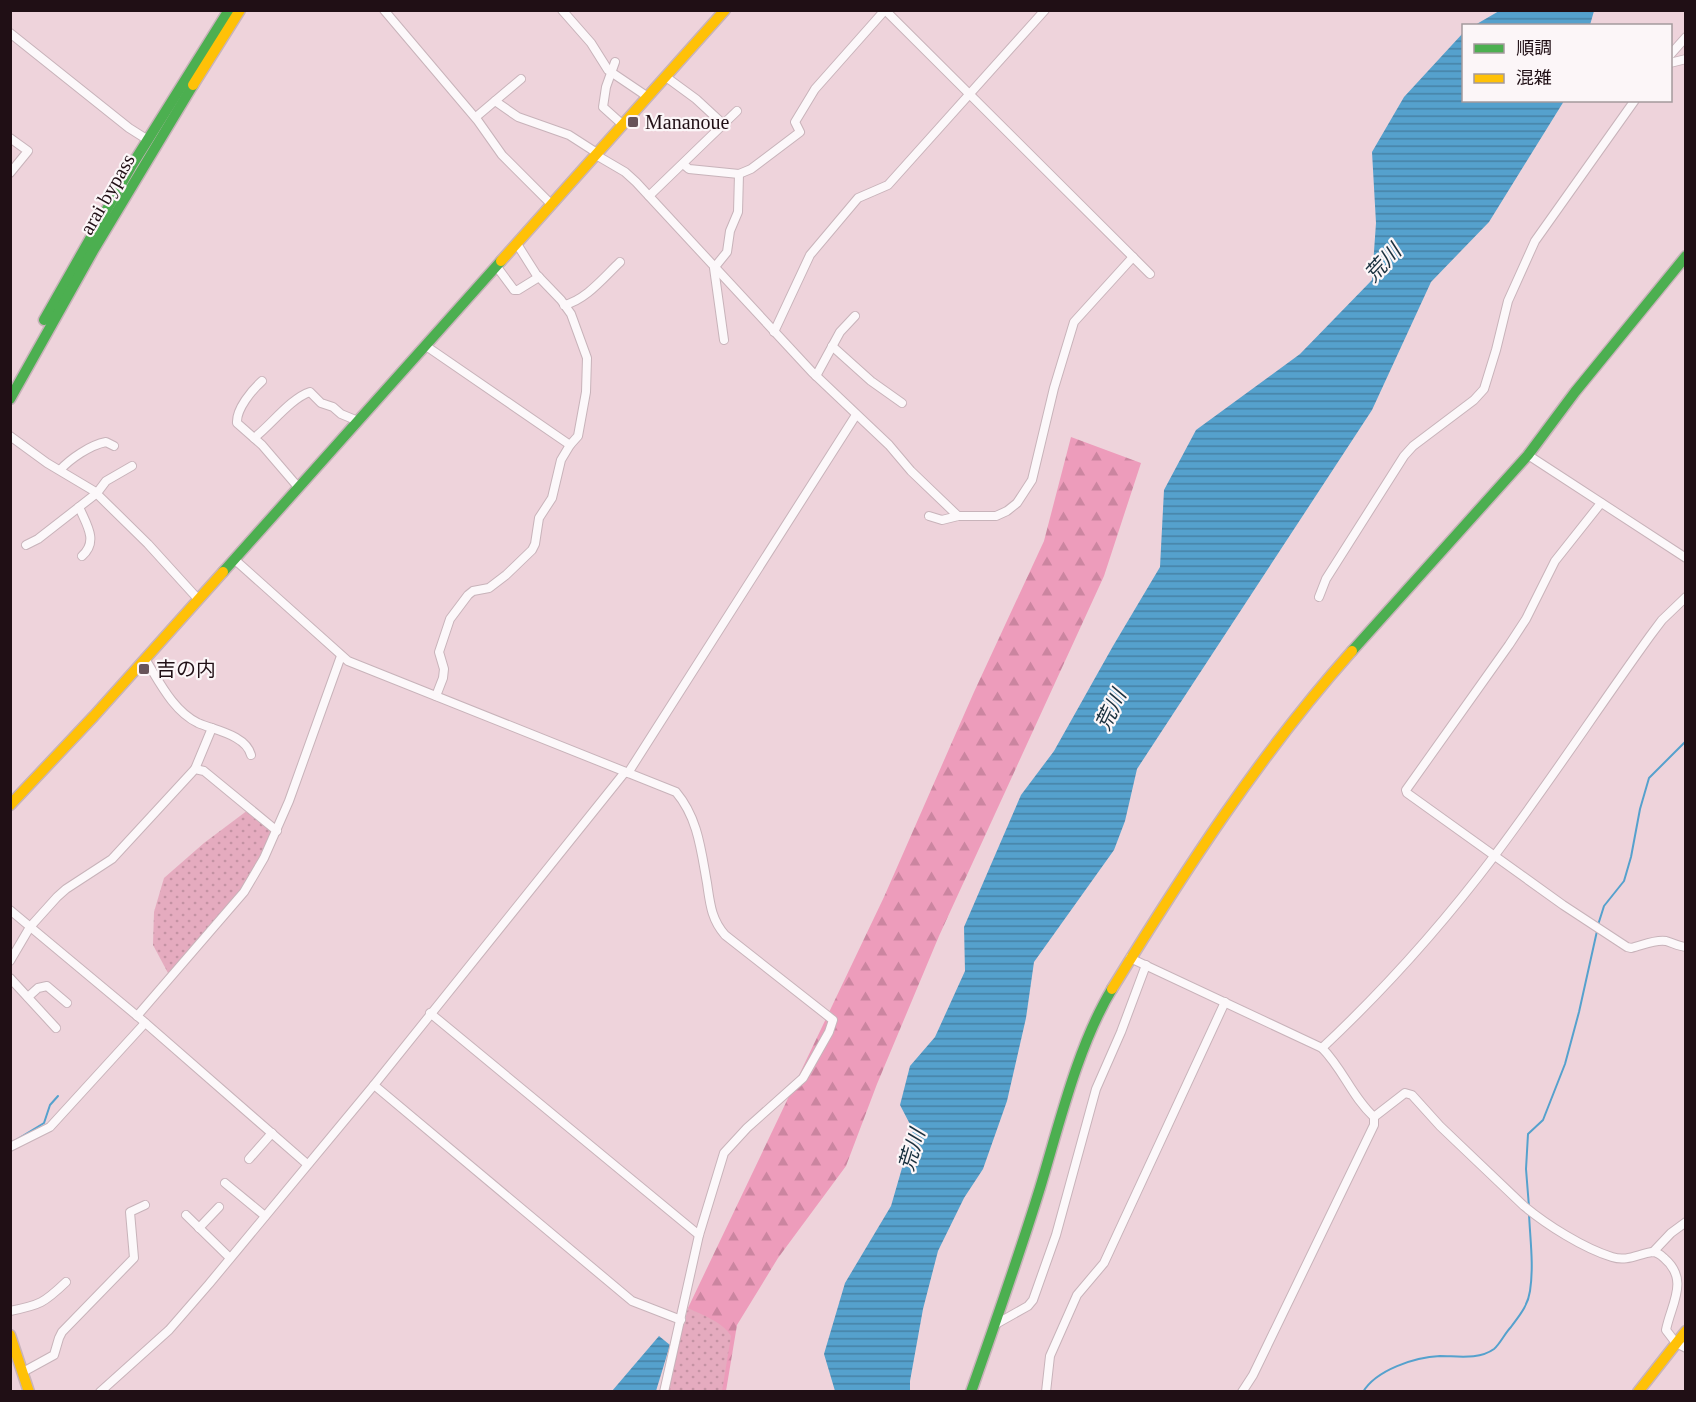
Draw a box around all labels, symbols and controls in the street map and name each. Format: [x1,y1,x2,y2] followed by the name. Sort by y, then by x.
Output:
[1462,24,1672,102] legend
[1516,38,1552,58] text: 順調
[1516,68,1552,88] text: 混雑
[645,111,730,133] place label: Mananoue
[626,115,640,129] marker: Mananoue
[75,150,140,239] street label: arai bypass
[1360,238,1407,287] water label: 荒川
[156,658,216,680] place label: 吉の内
[137,662,151,676] marker: 吉の内
[1091,684,1132,734] water label: 荒川
[894,1124,930,1174] water label: 荒川

